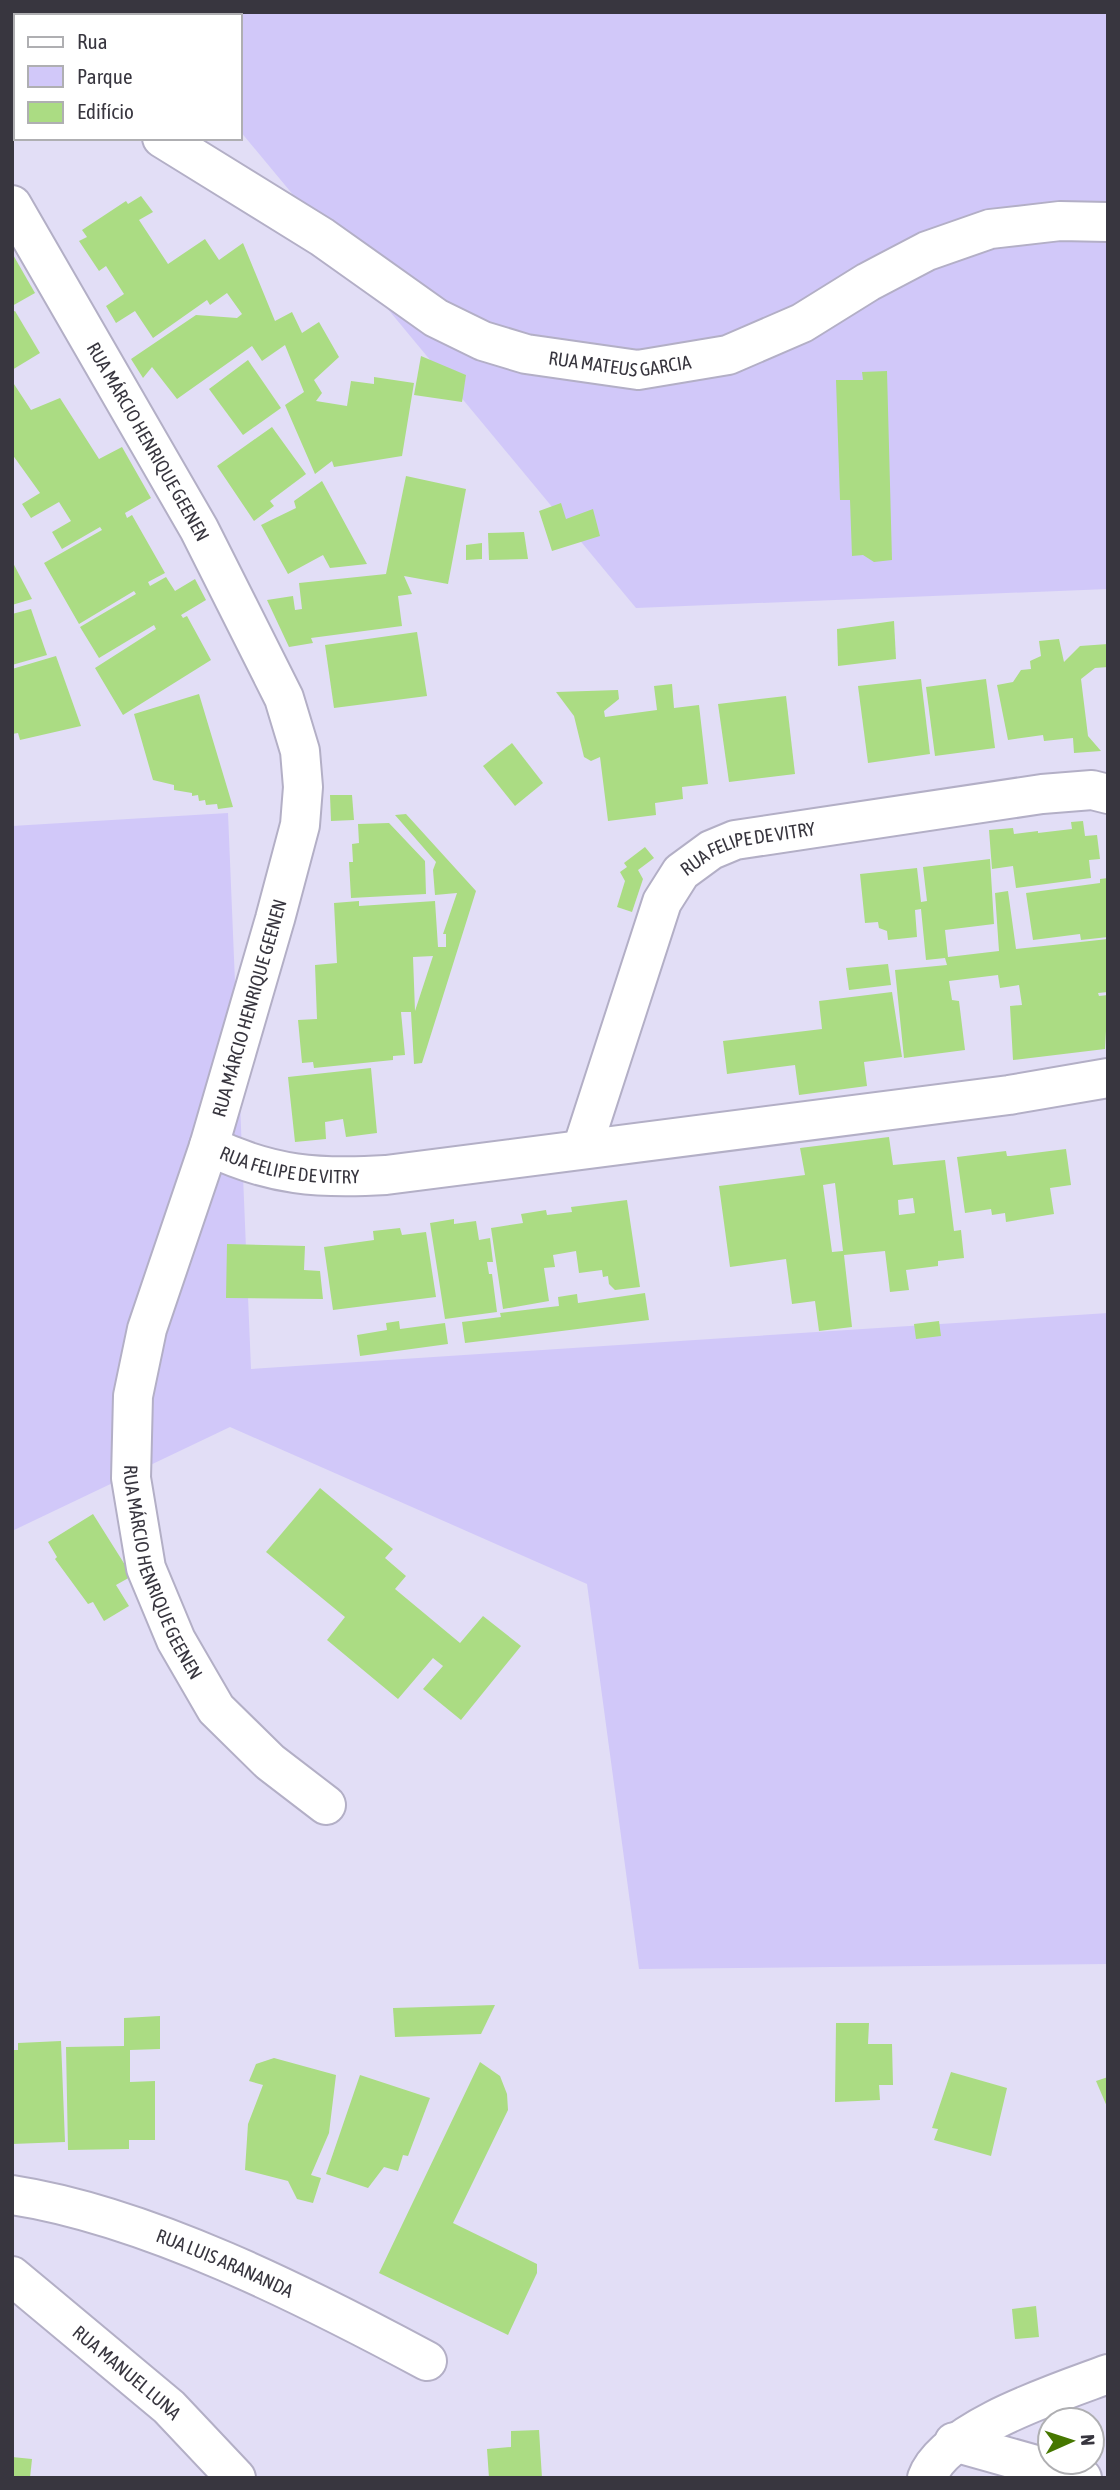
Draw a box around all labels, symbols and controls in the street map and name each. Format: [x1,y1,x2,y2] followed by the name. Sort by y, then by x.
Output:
[14,14,242,140] legend
[77,29,107,53] text: Rua
[77,64,132,88] text: Parque
[77,99,134,123] text: Edifício
[83,338,214,544] street label: RUA MÁRCIO HENRIQUE GEENEN
[547,346,693,381] street label: RUA MATEUS GARCIA
[676,817,817,880] street label: RUA FELIPE DE VITRY
[207,897,291,1119] street label: RUA MÁRCIO HENRIQUE GEENEN
[217,1141,360,1187] street label: RUA FELIPE DE VITRY
[120,1465,207,1683] street label: RUA MÁRCIO HENRIQUE GEENEN
[153,2224,297,2302] street label: RUA LUIS ARANANDA
[69,2321,186,2424] street label: RUA MANUEL LUNA
[1036,2406,1106,2476] north arrow
[1077,2434,1099,2446] text: N

